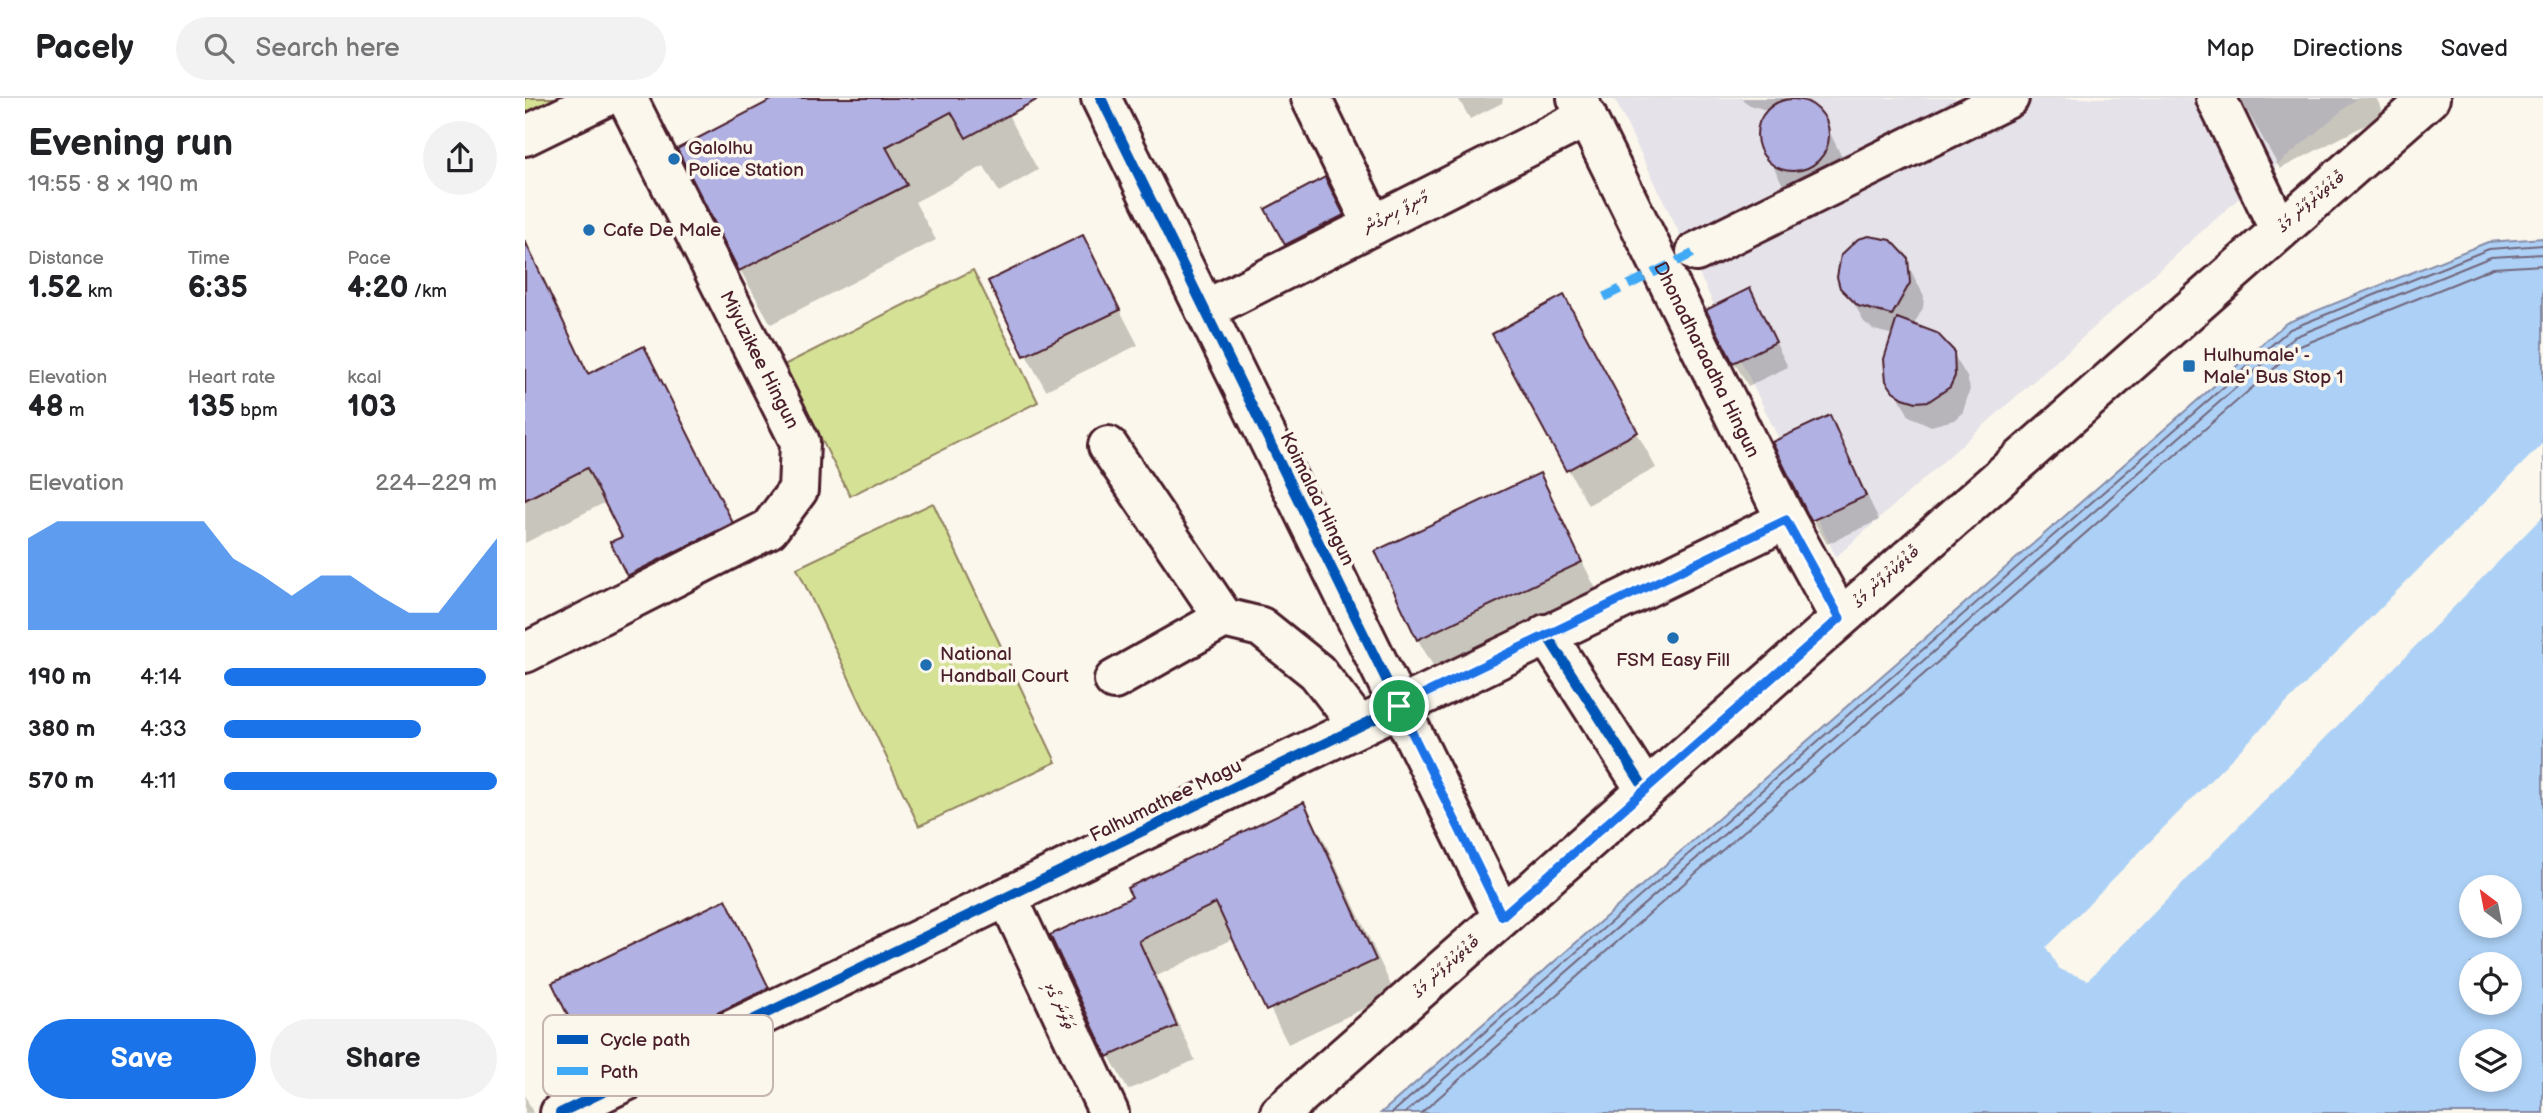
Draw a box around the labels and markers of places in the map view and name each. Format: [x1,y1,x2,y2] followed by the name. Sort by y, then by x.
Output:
[688,137,804,182] place label: Galolhu Police Station
[666,151,682,167] marker: Galolhu Police Station
[603,219,721,242] place label: Cafe De Male
[581,222,597,238] marker: Cafe De Male
[2203,344,2344,389] place label: Hulhumale' - Male' Bus Stop 1
[2181,358,2197,374] marker: Hulhumale' - Male' Bus Stop 1
[1665,630,1681,646] marker: FSM Easy Fill
[940,643,1069,688] place label: National Handball Court
[1616,649,1730,672] place label: FSM Easy Fill
[918,657,934,673] marker: National Handball Court
[1369,676,1429,736] pin

